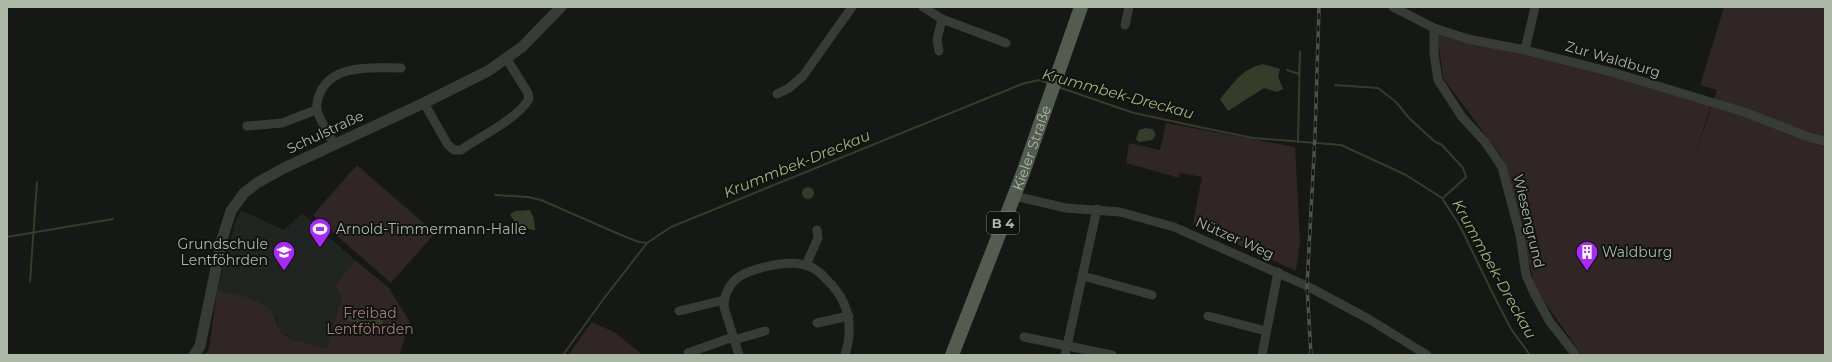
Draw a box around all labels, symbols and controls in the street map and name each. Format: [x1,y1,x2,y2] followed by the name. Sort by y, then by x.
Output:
[1563,37,1663,81] street label: Zur Waldburg
[1040,64,1196,123] water label: Krummbek-Dreckau
[1008,103,1055,193] street label: Kieler Straße
[284,106,366,158] street label: Schulstraße
[721,125,873,202] water label: Krummbek-Dreckau
[1509,172,1549,270] street label: Wiesengrund
[1448,196,1541,342] water label: Krummbek-Dreckau
[987,212,1019,234] road number: B 4
[1193,213,1277,263] street label: Nützer Weg
[307,216,333,249] sports icon: Arnold-Timmermann-Halle
[336,220,526,238] place label: Arnold-Timmermann-Halle
[178,235,268,269] place label: Grundschule Lentföhrden
[271,239,297,272] school or university icon: Grundschule Lentföhrden
[1574,239,1600,272] building icon: Waldburg
[1602,243,1672,261] place label: Waldburg
[326,304,414,338] park label: Freibad Lentföhrden

